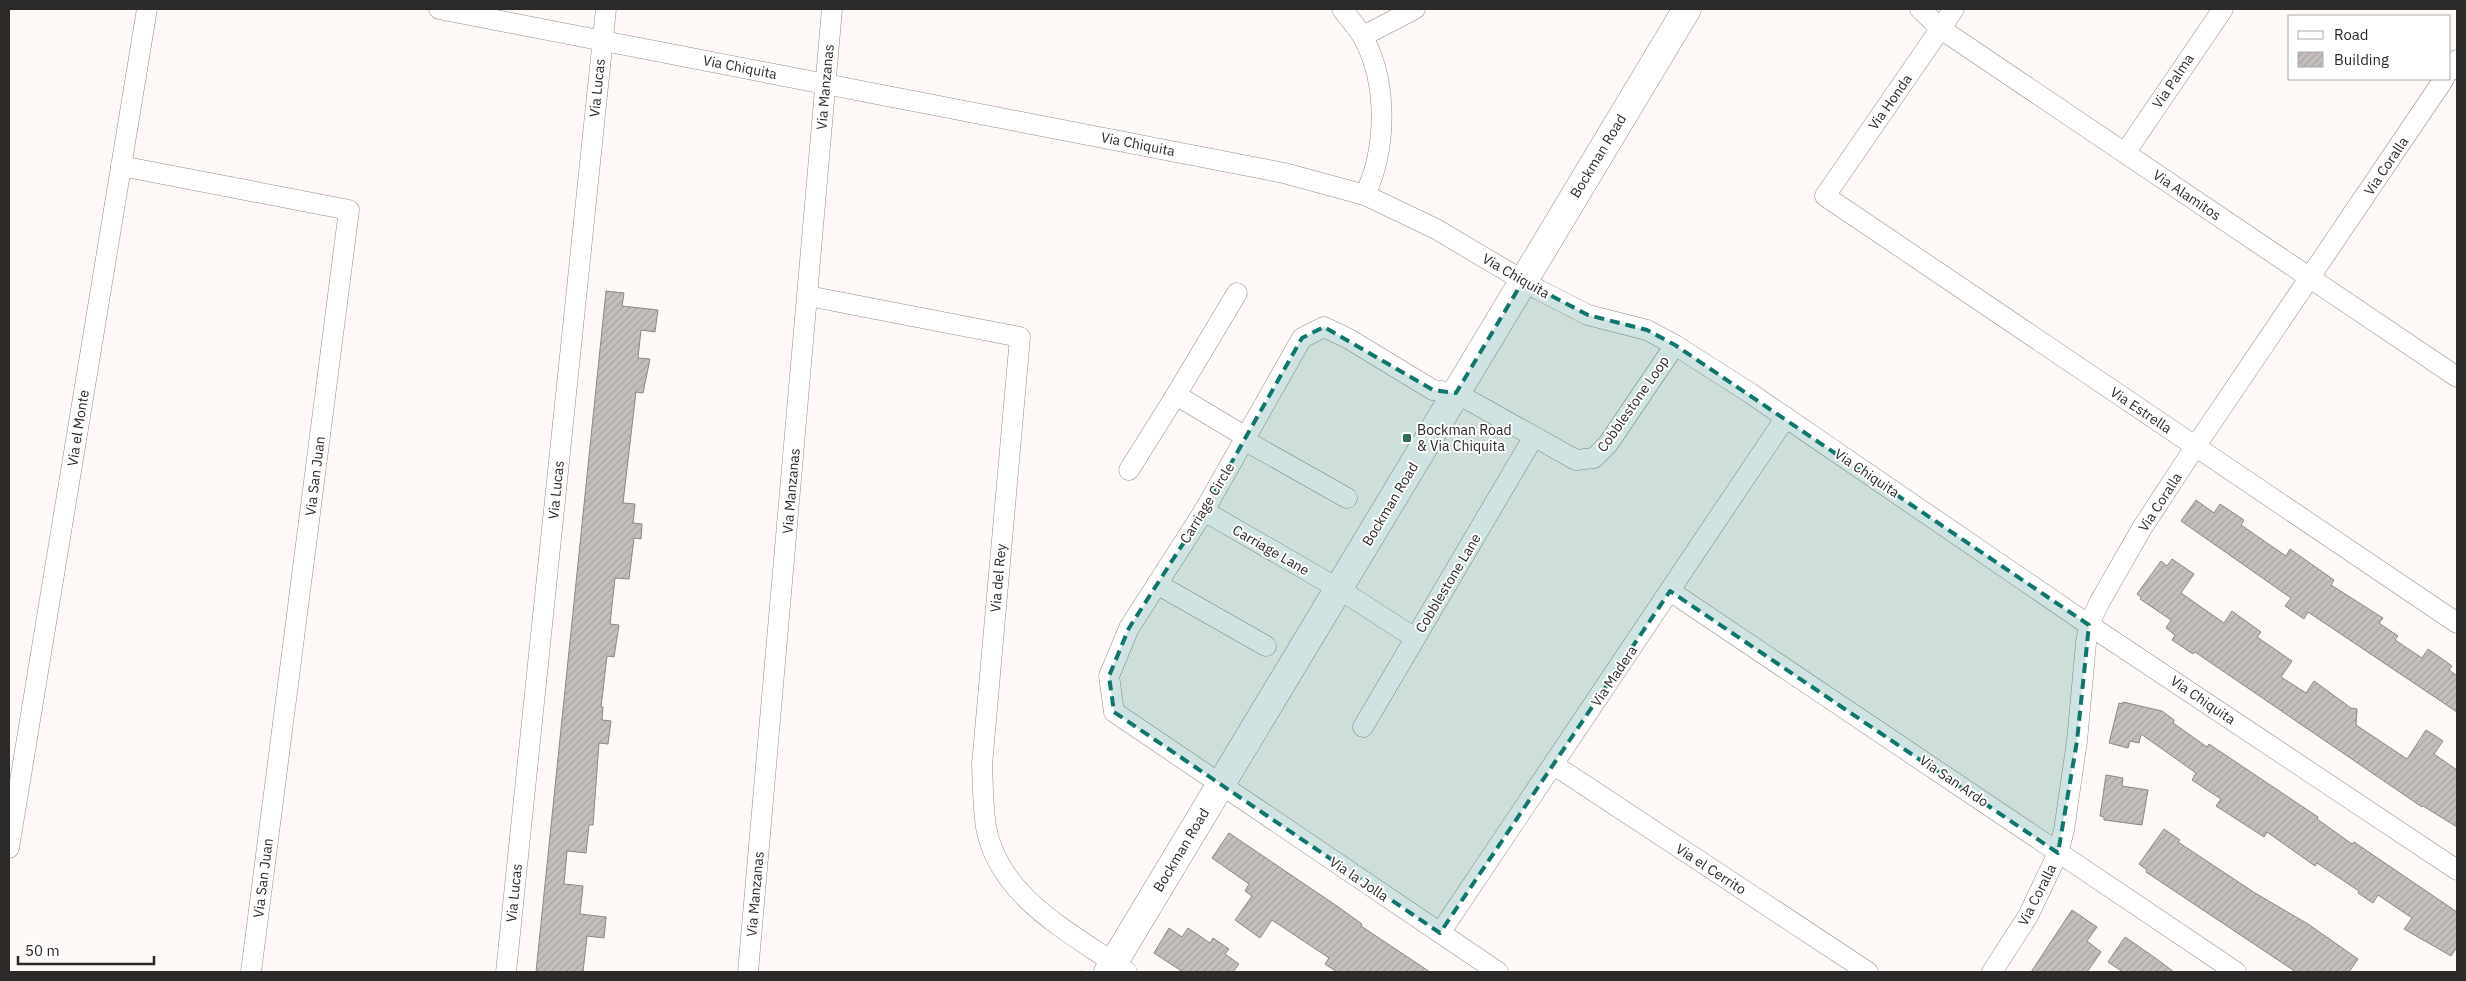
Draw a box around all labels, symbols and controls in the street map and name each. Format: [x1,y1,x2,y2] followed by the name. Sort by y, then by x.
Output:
[2288,15,2451,80] legend
[2334,25,2369,44] text: Road
[812,43,838,131] street label: Via Manzanas
[2148,50,2198,112] street label: Via Palma
[2334,50,2389,69] text: Building
[702,51,779,83] street label: Via Chiquita
[585,58,609,118] street label: Via Lucas
[1864,70,1916,133] street label: Via Honda
[1566,111,1630,201] street label: Bockman Road
[1100,128,1177,160] street label: Via Chiquita
[2360,133,2412,199] street label: Via Coralla
[2150,166,2225,224] street label: Via Alamitos
[1479,249,1553,303] street label: Via Chiquita
[1593,352,1673,456] street label: Cobblestone Loop
[2107,383,2176,437] street label: Via Estrella
[63,388,93,468] street label: Via el Monte
[1417,421,1512,455] place label: Bockman Road & Via Chiquita
[1401,432,1413,444] marker: Bockman Road & Via Chiquita
[301,435,329,517] street label: Via San Juan
[1831,445,1904,502] street label: Via Chiquita
[778,447,804,535] street label: Via Manzanas
[1176,459,1238,547] street label: Carriage Circle
[1358,459,1422,549] street label: Bockman Road
[544,460,568,520] street label: Via Lucas
[2134,469,2186,535] street label: Via Coralla
[1229,521,1313,579] street label: Carriage Lane
[1411,530,1485,636] street label: Cobblestone Lane
[986,543,1010,613] street label: Via del Rey
[1587,642,1641,710] street label: Via Madera
[2167,672,2240,729] street label: Via Chiquita
[1916,751,1992,811] street label: Via San Ardo
[1149,805,1213,895] street label: Bockman Road
[249,837,277,919] street label: Via San Juan
[1672,840,1750,899] street label: Via el Cerrito
[742,850,768,938] street label: Via Manzanas
[1326,853,1392,906] street label: Via la Jolla
[2014,861,2060,929] street label: Via Coralla
[502,863,526,923] street label: Via Lucas
[18,934,154,966] scale bar
[25,941,60,960] text: 50 m

